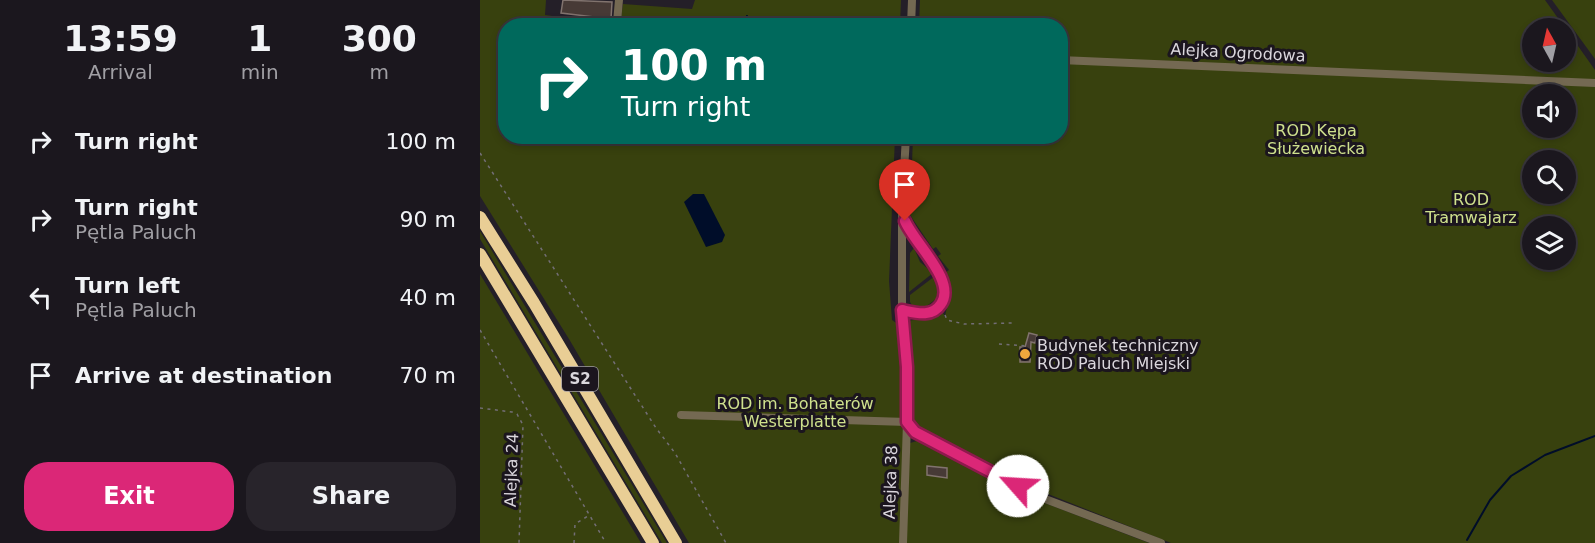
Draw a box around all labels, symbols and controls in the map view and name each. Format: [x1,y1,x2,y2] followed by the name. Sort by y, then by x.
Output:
[63,18,178,59] text: 13:59
[247,18,272,59] text: 1
[342,18,417,59] text: 300
[1522,18,1576,72] north arrow
[1522,18,1576,270] map controls
[1170,39,1306,66] street label: Alejka Ogrodowa
[621,41,767,90] text: 100 m
[522,42,600,120] icon: right
[88,60,153,84] text: Arrival
[241,60,279,84] text: min
[370,60,389,84] text: m
[1522,84,1576,138] button: sound
[621,91,750,122] text: Turn right
[1267,121,1365,158] park label: ROD Kępa Służewiecka
[24,125,57,158] icon: right
[75,129,198,154] text: Turn right
[386,129,456,154] text: 100 m
[1522,150,1576,204] button: search
[879,159,930,221] pin
[888,168,921,201] icon: arrive
[1424,190,1517,227] park label: ROD Tramwajarz
[75,195,198,220] text: Turn right
[24,203,57,236] icon: right
[400,207,456,232] text: 90 m
[1522,216,1576,270] button: layers
[75,220,197,244] text: Pętla Paluch
[75,273,180,298] text: Turn left
[24,281,57,314] icon: left
[400,285,456,310] text: 40 m
[75,298,197,322] text: Pętla Paluch
[1037,336,1199,373] place label: Budynek techniczny ROD Paluch Miejski
[1018,347,1032,361] marker: Budynek techniczny ROD Paluch Miejski
[24,359,57,392] icon: arrive
[75,363,332,388] text: Arrive at destination
[400,363,456,388] text: 70 m
[562,367,598,391] road number: S2
[716,394,874,431] park label: ROD im. Bohaterów Westerplatte
[501,433,522,507] street label: Alejka 24
[880,445,901,519] street label: Alejka 38
[986,454,1050,518] position arrow
[24,462,234,531] button: Exit
[246,462,456,531] button: Share

